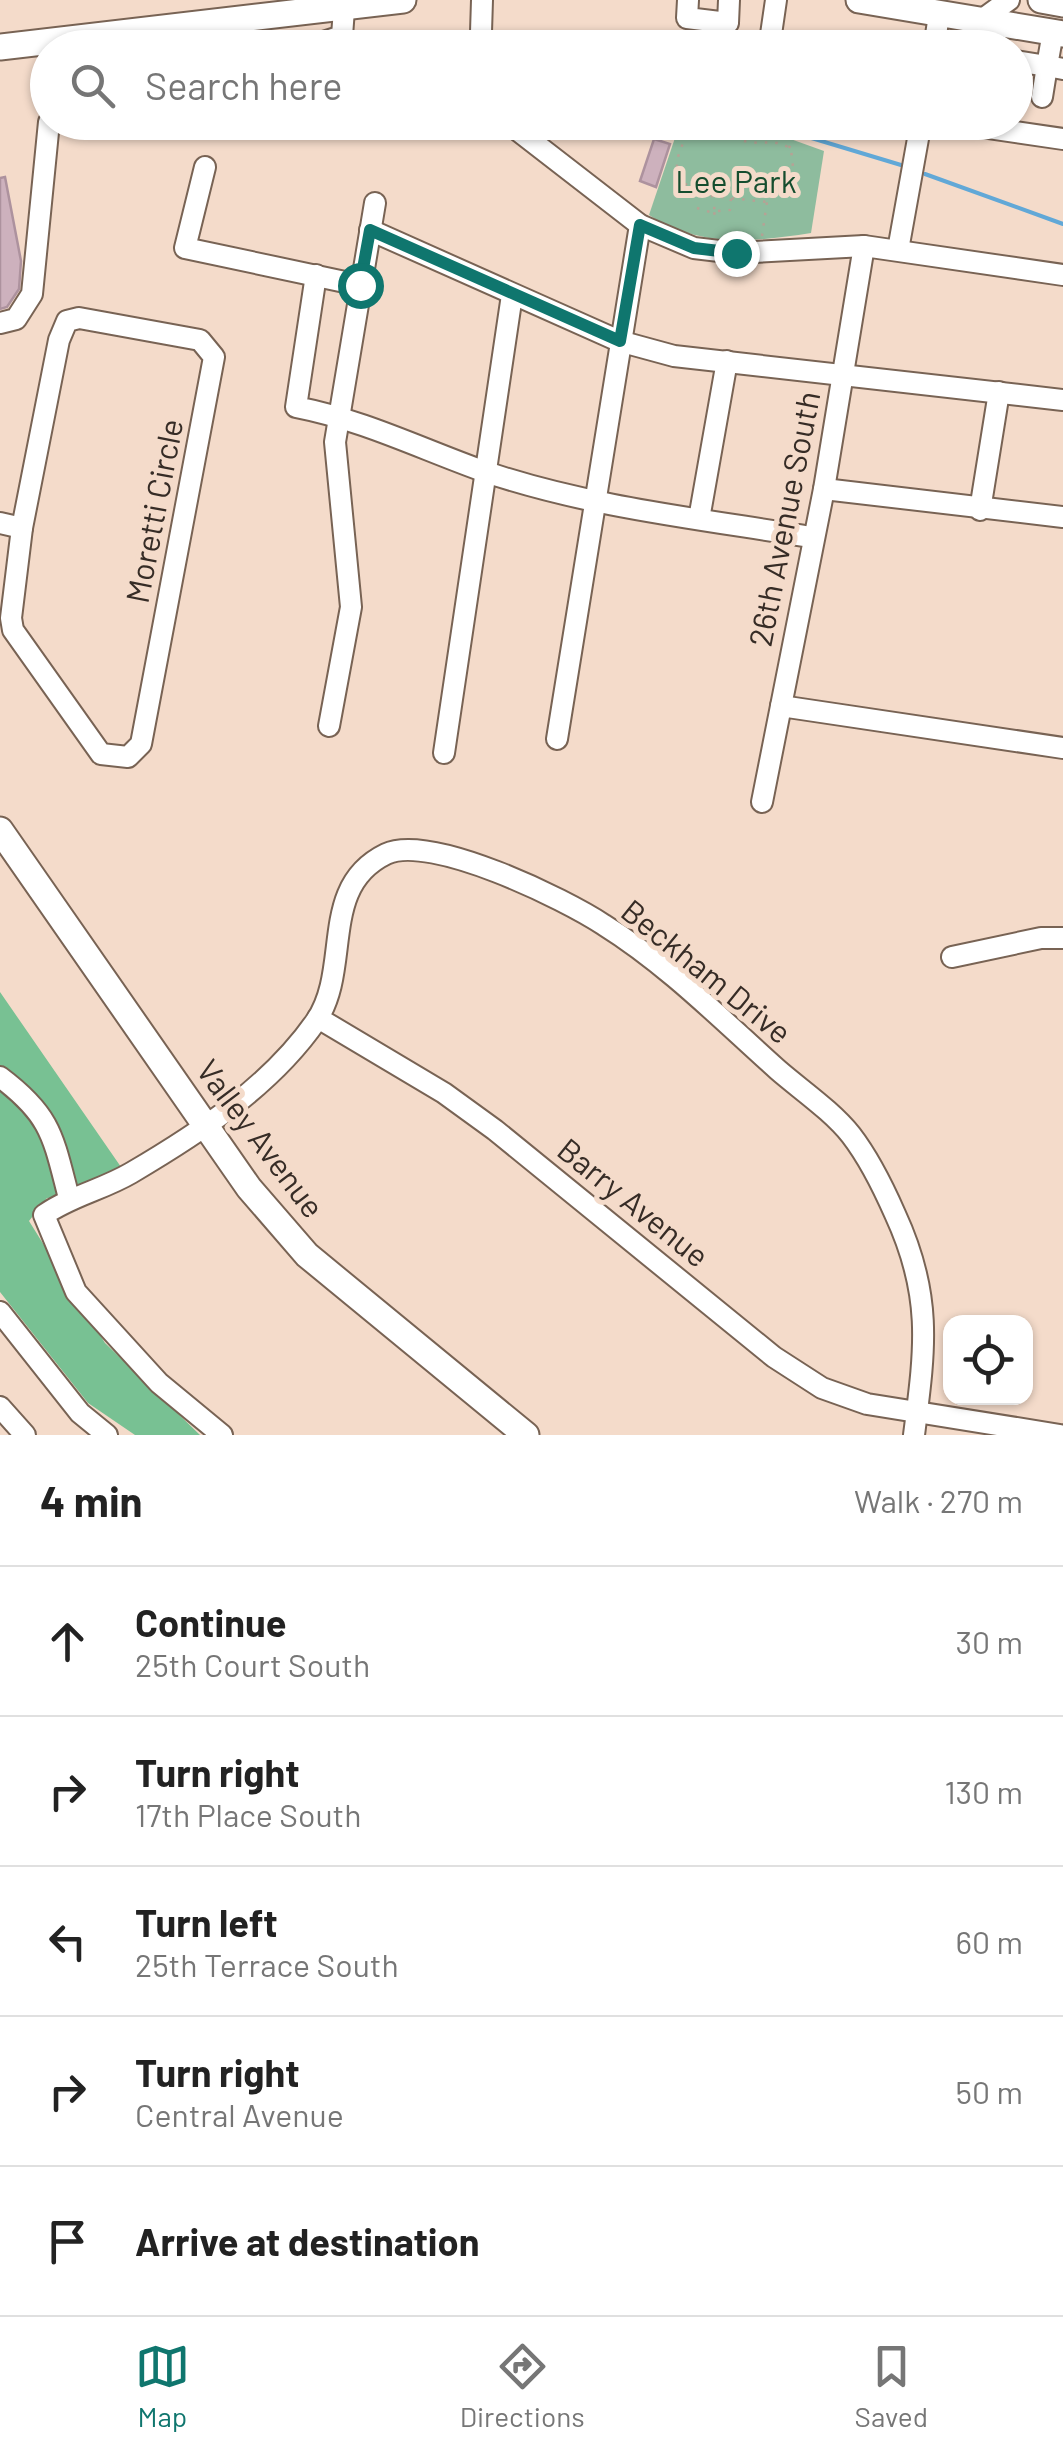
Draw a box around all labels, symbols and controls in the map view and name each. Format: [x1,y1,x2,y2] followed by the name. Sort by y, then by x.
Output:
[30,30,1033,140] search box
[65,58,120,113] icon: search
[145,62,343,108] text: Search here
[675,161,797,199] park label: Lee Park
[714,231,760,277] route end
[338,263,384,309] route start
[740,388,826,649] street label: 26th Avenue South
[117,415,189,606] street label: Moretti Circle
[615,890,800,1051] street label: Beckham Drive
[190,1051,333,1224] street label: Valley Avenue
[551,1129,717,1274] street label: Barry Avenue
[943,1315,1033,1405] map controls
[943,1315,1033,1405] button: locate
[40,1475,143,1525] text: 4 min
[854,1481,1023,1519] text: Walk · 270 m
[135,1599,286,1645] text: Continue
[40,1614,95,1669] icon: ahead
[956,1622,1023,1660] text: 30 m
[135,1645,370,1683] text: 25th Court South
[135,1749,300,1795] text: Turn right
[40,1764,95,1819] icon: right
[944,1772,1023,1810] text: 130 m
[135,1795,361,1833] text: 17th Place South
[135,1899,278,1945] text: Turn left
[40,1914,95,1969] icon: left
[956,1922,1023,1960] text: 60 m
[135,1945,399,1983] text: 25th Terrace South
[135,2049,300,2095] text: Turn right
[40,2064,95,2119] icon: right
[956,2072,1023,2110] text: 50 m
[135,2095,344,2133] text: Central Avenue
[40,2214,95,2269] icon: arrive
[135,2218,480,2264] text: Arrive at destination
[135,2339,190,2433] tab: Map
[460,2339,585,2433] tab: Directions
[855,2339,928,2433] tab: Saved

